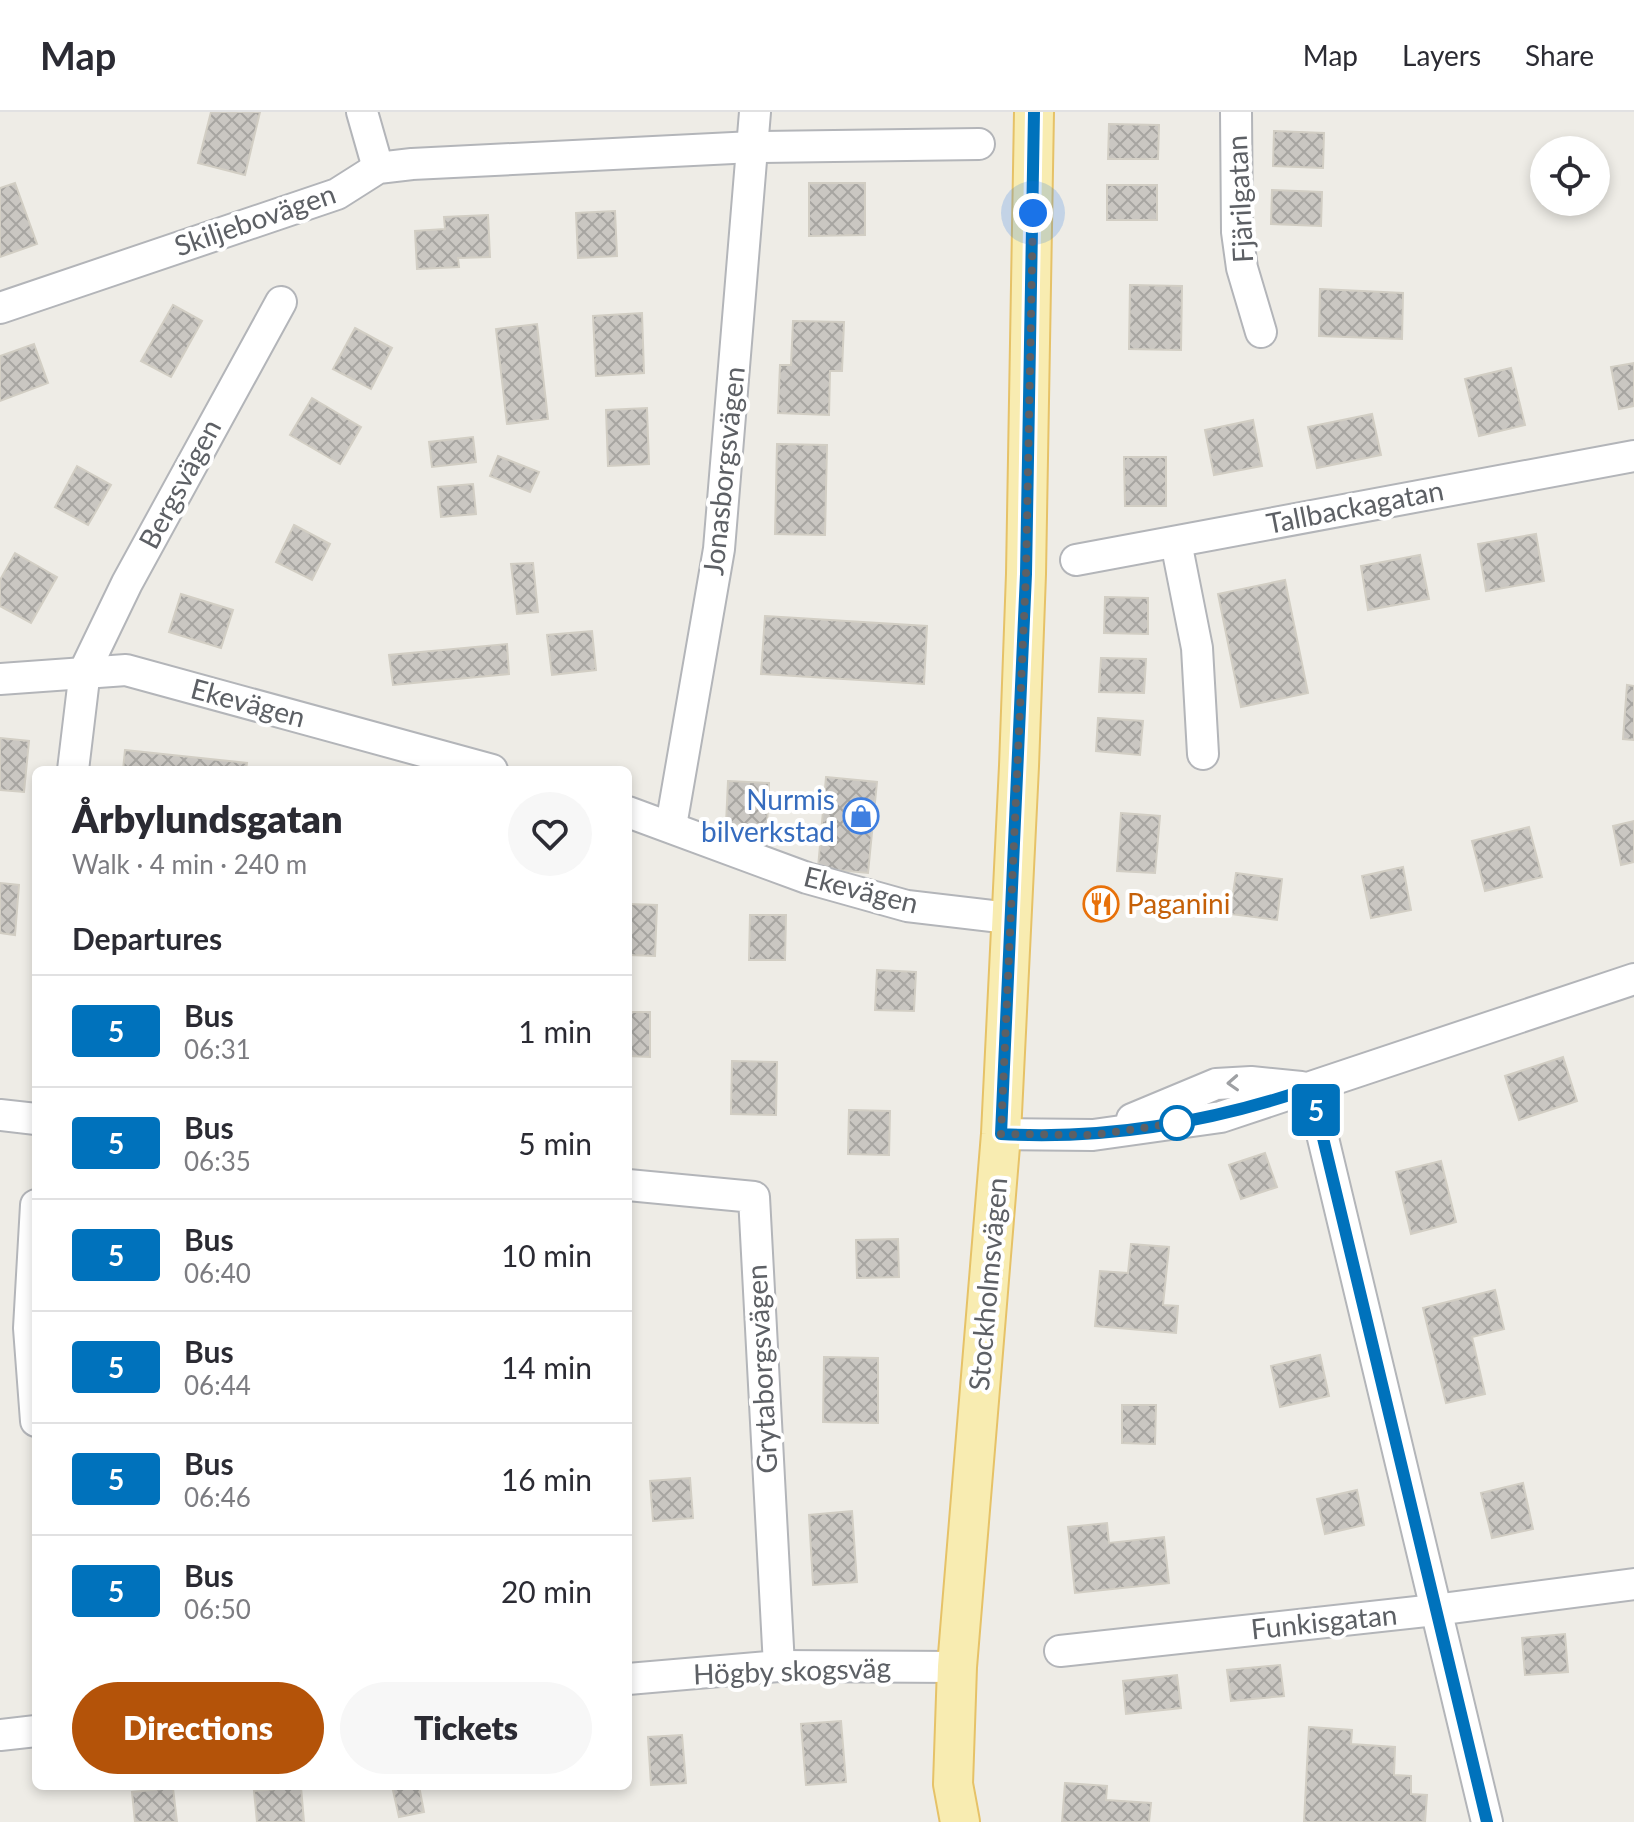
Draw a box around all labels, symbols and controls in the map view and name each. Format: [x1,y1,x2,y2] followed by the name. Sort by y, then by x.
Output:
[40,32,116,78] text: Map
[1303,38,1358,72] text: Map
[1402,38,1481,72] text: Layers
[1525,38,1594,72] text: Share
[1219,134,1259,264] street label: Fjärilgatan
[1530,136,1610,216] map controls
[1530,136,1610,216] button: locate
[170,176,340,262] street label: Skiljebovägen
[1013,193,1053,233] your location
[695,365,751,577] street label: Jonasborgsvägen
[131,413,227,554] street label: Bergsvägen
[1263,472,1446,540] street label: Tallbackagatan
[187,671,309,734] street label: Ekevägen
[701,782,835,848] place label: Nurmis bilverkstad
[508,792,592,876] button: heart
[72,795,343,841] text: Årbylundsgatan
[842,797,880,835] shop icon: Nurmis bilverkstad
[72,848,307,880] text: Walk · 4 min · 240 m
[800,858,922,920] street label: Ekevägen
[1082,885,1120,923] restaurant icon: Paganini
[1127,886,1230,920] place label: Paganini
[72,920,222,956] text: Departures
[184,997,234,1033] text: Bus
[518,1013,592,1049] text: 1 min
[108,1014,124,1048] text: 5
[184,1033,251,1065] text: 06:31
[1226,1074,1239,1091] one-way arrow
[1290,1084,1342,1136] line badge: 5
[1308,1093,1324,1127] text: 5
[1160,1106,1194,1140] unlabelled marker
[184,1109,234,1145] text: Bus
[518,1125,592,1161] text: 5 min
[108,1126,124,1160] text: 5
[184,1145,251,1177] text: 06:35
[961,1176,1013,1392] street label: Stockholmsvägen
[184,1221,234,1257] text: Bus
[501,1237,592,1273] text: 10 min
[108,1238,124,1272] text: 5
[184,1257,251,1289] text: 06:40
[739,1264,783,1475] street label: Grytaborgsvägen
[184,1333,234,1369] text: Bus
[501,1349,592,1385] text: 14 min
[108,1350,124,1384] text: 5
[184,1369,251,1401] text: 06:44
[184,1445,234,1481] text: Bus
[501,1461,592,1497] text: 16 min
[108,1462,124,1496] text: 5
[184,1481,251,1513] text: 06:46
[184,1557,234,1593] text: Bus
[501,1573,592,1609] text: 20 min
[108,1574,124,1608] text: 5
[184,1593,251,1625] text: 06:50
[1249,1596,1399,1646] street label: Funkisgatan
[692,1650,891,1690] street label: Högby skogsväg
[72,1682,324,1774] button: Directions
[340,1682,592,1774] button: Tickets

